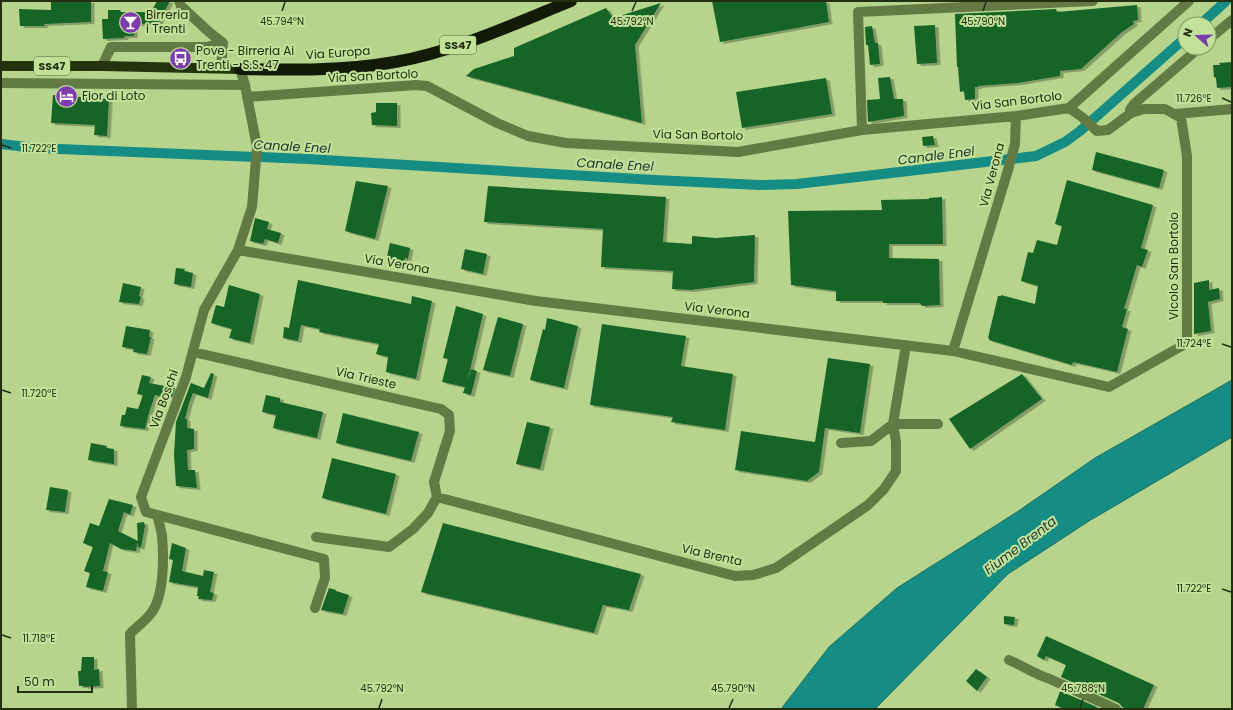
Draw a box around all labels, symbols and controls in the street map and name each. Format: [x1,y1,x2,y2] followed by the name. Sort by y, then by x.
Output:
[146,6,188,37] place label: Birreria i Trenti
[118,9,144,35] bar icon: Birreria i Trenti
[260,14,304,29] text: 45.794°N
[610,14,654,29] text: 45.792°N
[961,14,1005,29] text: 45.790°N
[1177,16,1217,56] north arrow
[1179,26,1197,39] text: N
[440,36,476,54] road number: SS47
[196,42,294,73] place label: Pove - Birreria Ai Trenti - S.S. 47
[305,42,371,63] street label: Via Europa
[168,45,194,71] bus stop icon: Pove - Birreria Ai Trenti - S.S. 47
[34,57,70,75] road number: SS47
[327,65,419,86] street label: Via San Bortolo
[53,83,79,109] hotel icon: Fior di Loto
[82,87,146,104] place label: Fior di Loto
[971,87,1063,114] street label: Via San Bortolo
[1176,91,1212,106] text: 11.726°E
[653,125,744,144] street label: Via San Bortolo
[253,135,332,158] water label: Canale Enel
[22,141,56,156] text: 11.722°E
[897,141,976,170] water label: Canale Enel
[975,141,1008,209] street label: Via Verona
[576,153,655,176] water label: Canale Enel
[1165,212,1182,320] street label: Vicolo San Bortolo
[363,249,431,278] street label: Via Verona
[683,297,751,322] street label: Via Verona
[1176,336,1212,351] text: 11.724°E
[334,362,398,393] street label: Via Trieste
[145,367,182,431] street label: Via Boschi
[21,386,57,401] text: 11.720°E
[980,512,1061,579] water label: Fiume Brenta
[680,539,744,570] street label: Via Brenta
[1177,581,1211,596] text: 11.722°E
[23,631,55,646] text: 11.718°E
[18,668,92,694] scale bar
[24,673,55,690] text: 50 m
[360,681,404,696] text: 45.792°N
[711,681,755,696] text: 45.790°N
[1061,681,1105,696] text: 45.788°N

